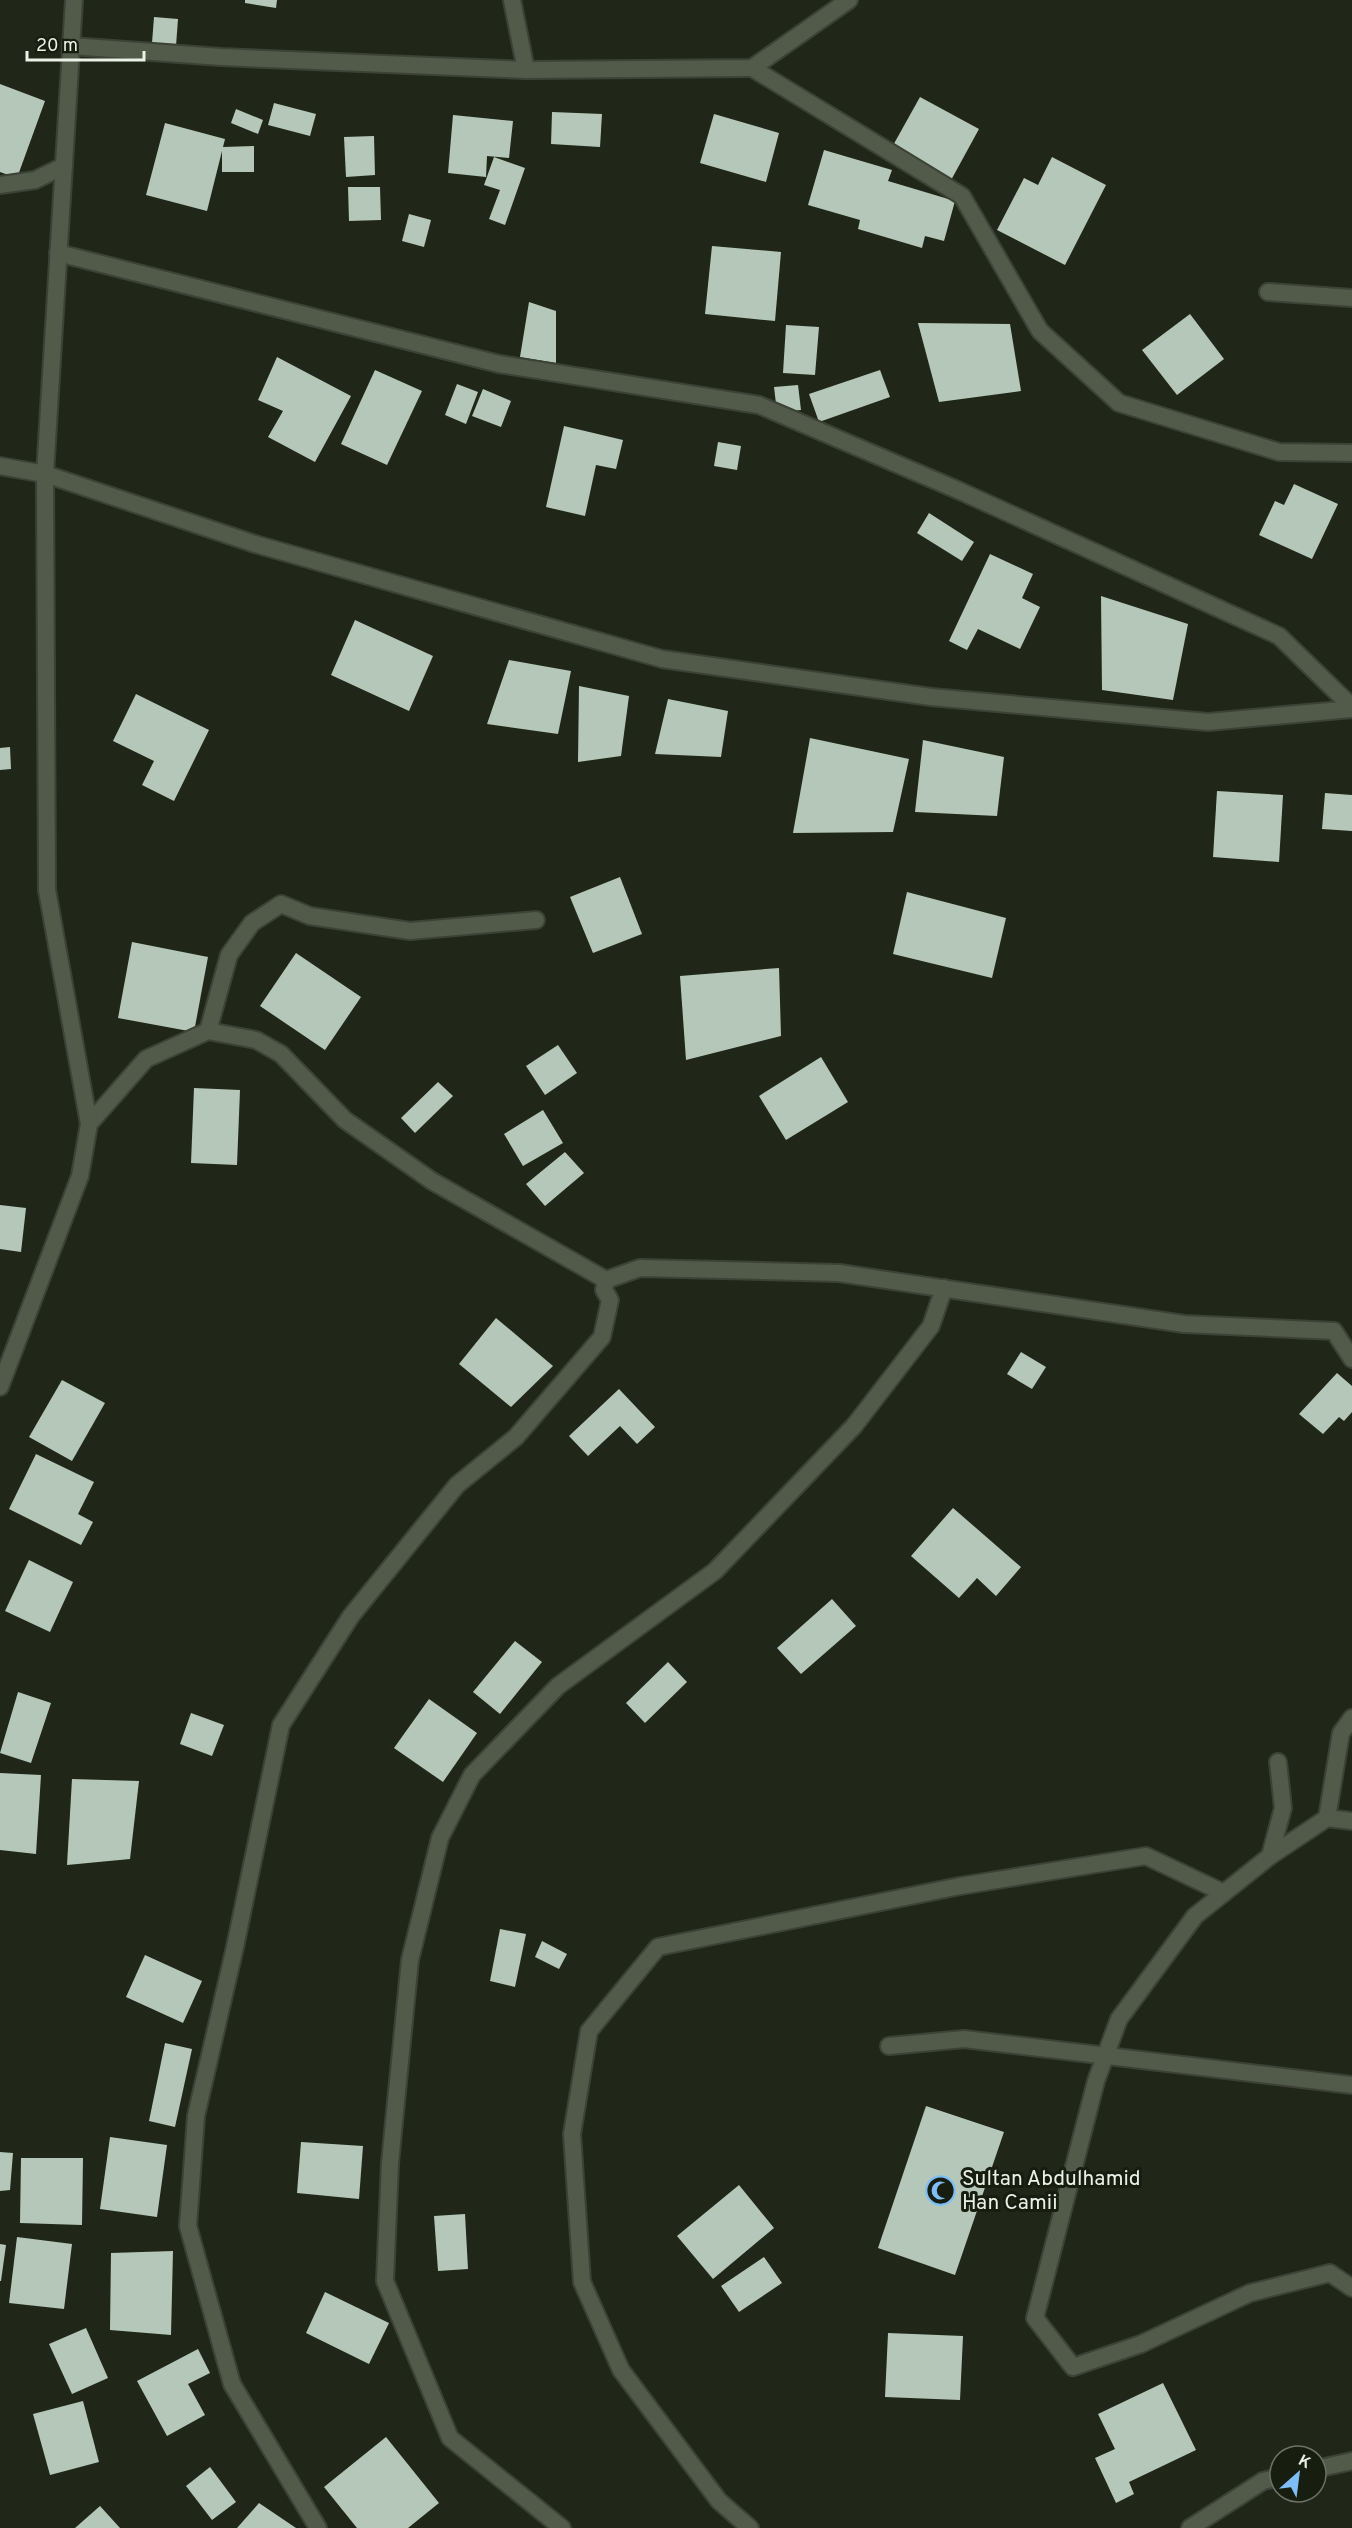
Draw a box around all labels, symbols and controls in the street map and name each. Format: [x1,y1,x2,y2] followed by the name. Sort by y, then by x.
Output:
[27,24,144,62] scale bar
[36,35,78,58] text: 20 m
[962,2166,1141,2217] place label: Sultan Abdulhamid Han Camii
[925,2174,957,2206] mosque icon: Sultan Abdulhamid Han Camii
[1268,2444,1328,2504] north arrow
[1294,2451,1314,2474] text: K

